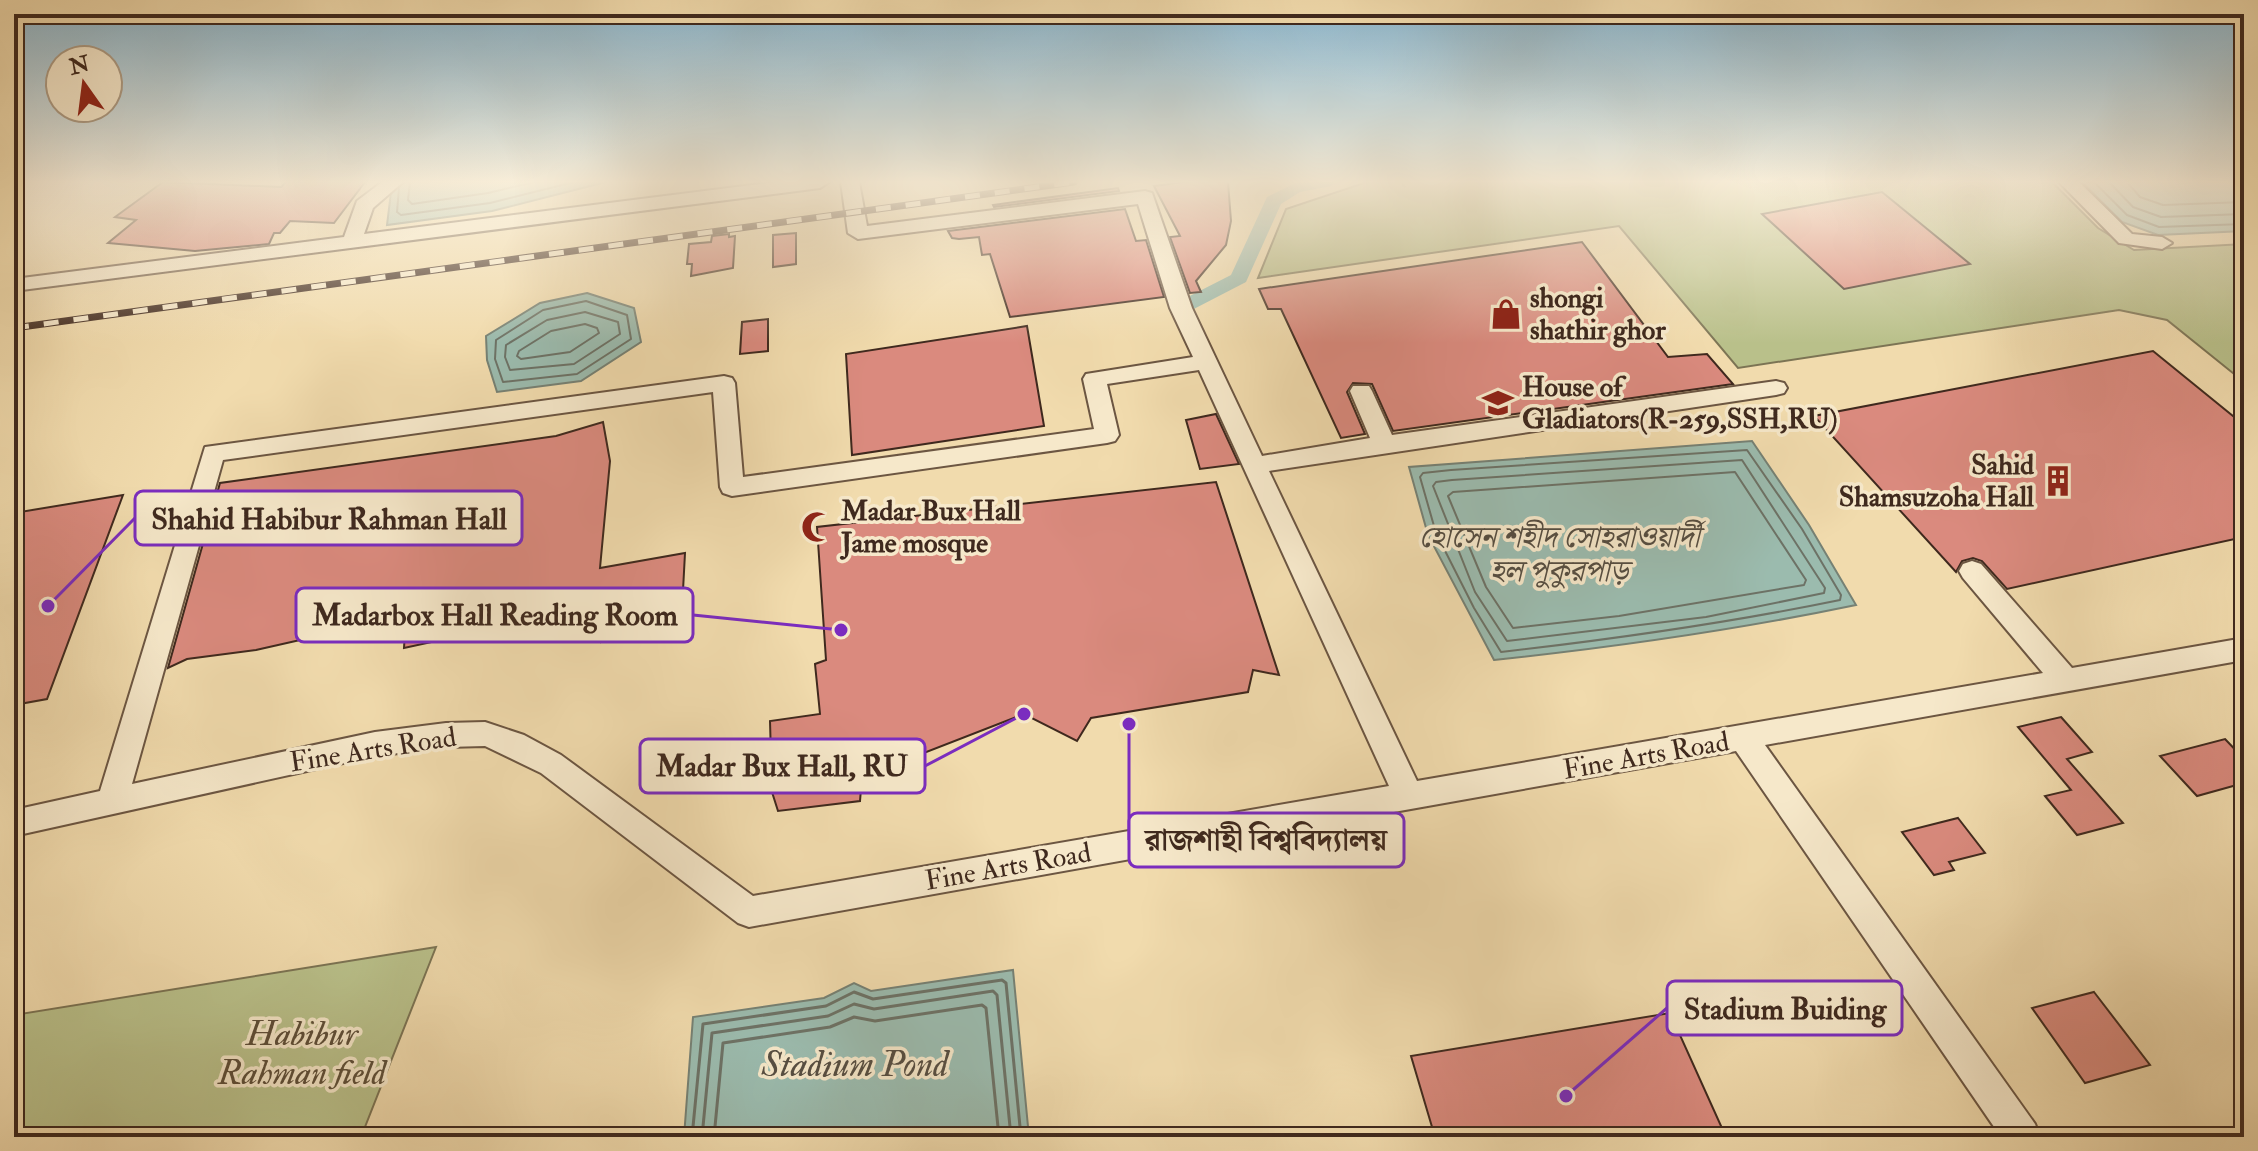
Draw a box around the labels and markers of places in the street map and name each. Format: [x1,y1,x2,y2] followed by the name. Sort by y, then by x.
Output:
[1530,281,1666,348] place label: shongi shathir ghor
[1489,297,1523,331] shop icon: shongi shathir ghor
[1522,370,1837,437] place label: House of Gladiators(R-259,SSH,RU)
[1481,386,1515,420] school or university icon: House of Gladiators(R-259,SSH,RU)
[1839,448,2035,515] place label: Sahid Shamsuzoha Hall
[2041,464,2075,498] building icon: Sahid Shamsuzoha Hall
[135,491,522,545] callout: Shahid Habibur Rahman Hall
[839,494,1022,561] place label: Madar Bux Hall Jame mosque
[800,510,834,544] mosque icon: Madar Bux Hall Jame mosque
[296,588,693,642] callout: Madarbox Hall Reading Room
[640,739,925,793] callout: Madar Bux Hall, RU
[1129,813,1404,867] callout: রাজশাহী বিশ্ববিদ্যালয়
[1667,981,1902,1035] callout: Stadium Buiding

